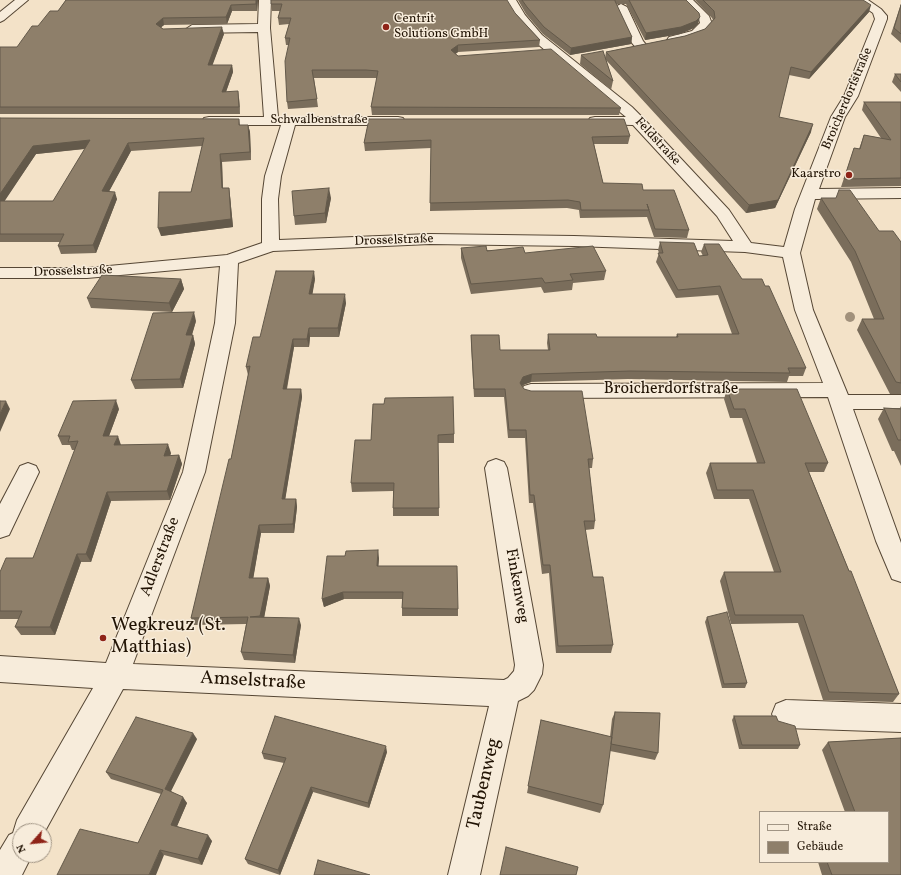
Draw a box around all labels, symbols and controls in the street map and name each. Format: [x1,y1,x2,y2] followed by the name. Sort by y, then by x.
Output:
[394,12,488,43] place label: Centrit Solutions GmbH
[381,22,391,32] marker: Centrit Solutions GmbH
[819,46,877,152] street label: Broicherdorfstraße
[270,113,368,129] street label: Schwalbenstraße
[631,115,683,169] street label: Feldstraße
[791,167,841,183] place label: Kaarstro
[844,170,854,180] marker: Kaarstro
[354,232,434,250] street label: Drosselstraße
[33,263,113,281] street label: Drosselstraße
[604,380,738,400] street label: Broicherdorfstraße
[137,515,185,599] street label: Adlerstraße
[500,547,532,625] street label: Finkenweg
[111,616,226,660] place label: Wegkreuz (St. Matthias)
[98,633,108,643] marker: Wegkreuz (St. Matthias)
[200,668,306,696] street label: Amselstraße
[463,736,507,832] street label: Taubenweg
[759,811,889,863] legend
[797,819,832,835] text: Straße
[12,823,52,863] north arrow
[797,839,843,855] text: Gebäude
[13,841,30,855] text: N

